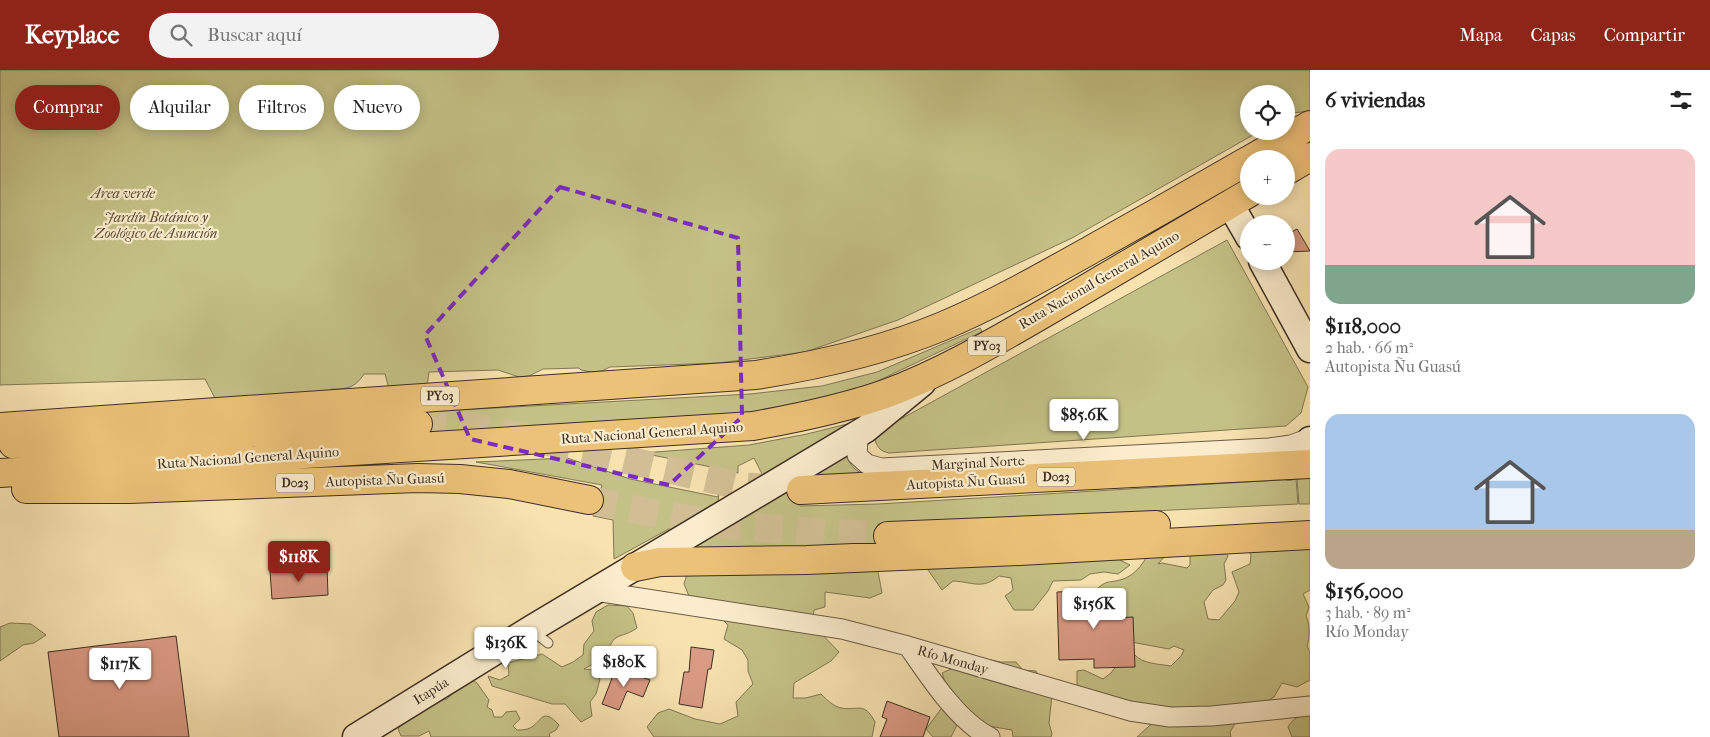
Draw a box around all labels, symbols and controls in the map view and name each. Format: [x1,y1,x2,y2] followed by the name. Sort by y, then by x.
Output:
[149,13,499,58] search box
[25,21,119,49] text: Keyplace
[167,21,195,49] icon: search
[207,24,302,46] text: Buscar aquí
[1460,25,1502,46] text: Mapa
[1530,25,1576,46] text: Capas
[1604,25,1685,46] text: Compartir
[15,85,120,130] chip: Comprar
[130,85,229,130] chip: Alquilar
[239,85,324,130] chip: Filtros
[334,85,420,130] chip: Nuevo
[1240,85,1295,270] map controls
[1240,85,1295,140] button: locate
[1667,86,1695,114] icon: filters
[1325,88,1425,112] text: 6 viviendas
[1240,150,1295,205] button: +
[1465,182,1555,272] icon: home
[89,185,155,202] park label: Area verde
[94,209,218,242] park label: Jardín Botánico y Zoológico de Asunción
[1240,215,1295,270] button: −
[1016,227,1182,333] street label: Ruta Nacional General Aquino
[1325,314,1401,338] text: $118,000
[968,336,1006,356] road number: PY03
[1325,338,1413,357] text: 2 hab. · 66 m²
[1325,357,1461,376] text: Autopista Ñu Guasú
[421,386,459,406] road number: PY03
[1043,398,1125,441] pin: $85.6K
[1060,405,1108,424] text: $85.6K
[560,418,744,448] street label: Ruta Nacional General Aquino
[156,443,340,473] street label: Ruta Nacional General Aquino
[1465,447,1555,537] icon: home
[931,452,1025,474] street label: Marginal Norte
[1037,468,1075,487] road number: D023
[324,469,445,491] street label: Autopista Ñu Guasú
[905,470,1026,494] street label: Autopista Ñu Guasú
[276,473,314,492] road number: D023
[264,540,334,583] pin: $118K
[279,547,319,566] text: $118K
[1325,579,1404,603] text: $156,000
[1059,588,1129,630] pin: $156K
[1073,594,1115,613] text: $156K
[1325,603,1411,622] text: 3 hab. · 89 m²
[1325,622,1409,641] text: Río Monday
[471,626,541,669] pin: $136K
[485,633,527,652] text: $136K
[915,642,991,678] street label: Río Monday
[589,646,659,688] pin: $180K
[85,648,155,690] pin: $117K
[602,652,646,671] text: $180K
[100,654,140,673] text: $117K
[410,673,452,708] street label: Itapúa

